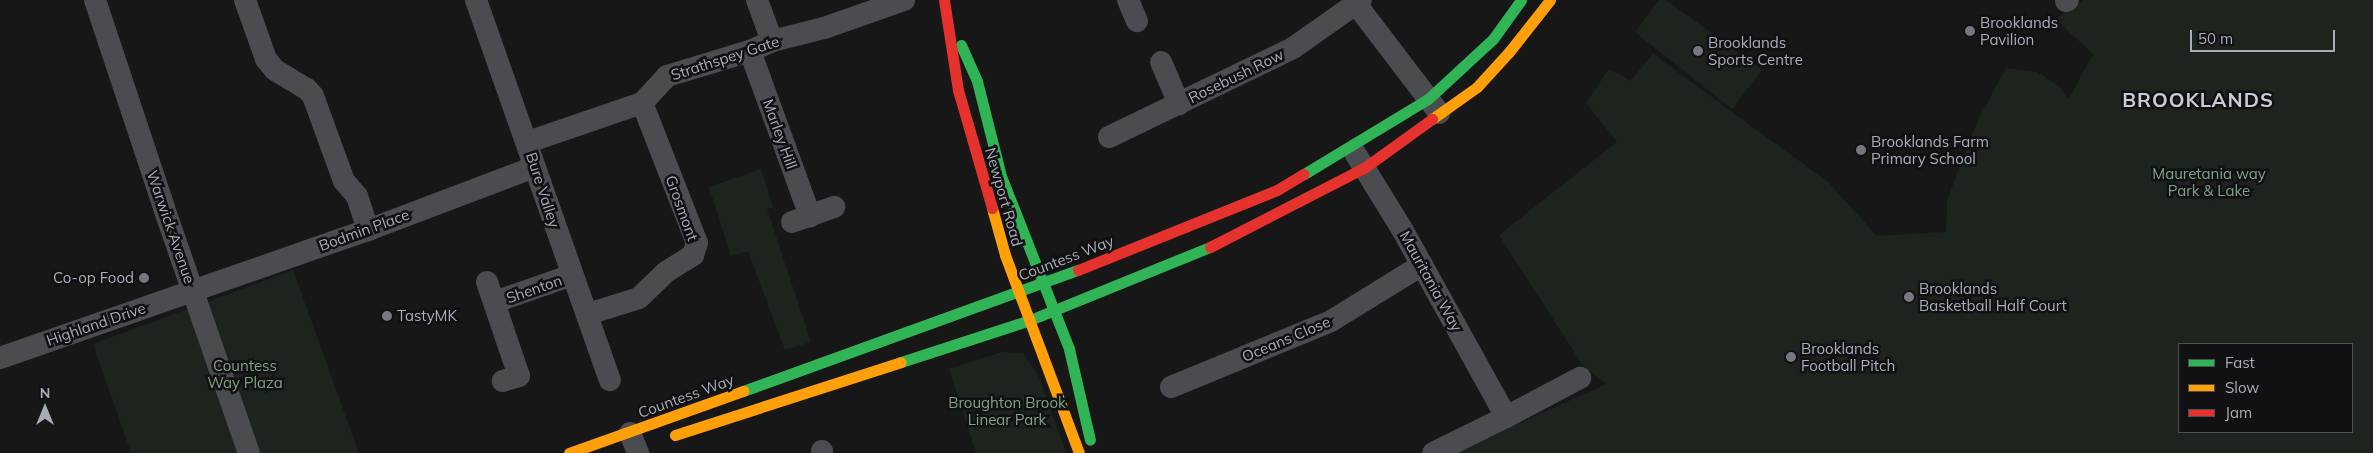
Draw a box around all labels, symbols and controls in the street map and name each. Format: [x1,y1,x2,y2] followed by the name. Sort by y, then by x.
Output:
[1980,13,2058,48] place label: Brooklands Pavilion
[2193,20,2338,52] scale bar
[1964,25,1976,37] marker: Brooklands Pavilion
[2198,29,2233,48] text: 50 m
[669,32,781,84] street label: Strathspey Gate
[1708,33,1803,68] place label: Brooklands Sports Centre
[1185,45,1287,107] street label: Rosebush Row
[1692,45,1704,57] marker: Brooklands Sports Centre
[2121,87,2275,111] district label: BROOKLANDS
[759,97,801,171] street label: Marley Hill
[1871,132,1989,167] place label: Brooklands Farm Primary School
[1855,144,1867,156] marker: Brooklands Farm Primary School
[981,146,1027,248] street label: Newport Road
[522,150,564,230] street label: Bure Valley
[2152,164,2266,199] park label: Mauretania way Park & Lake
[143,168,199,286] street label: Warwick Avenue
[662,173,702,243] street label: Grosmont
[316,205,412,255] street label: Bodmin Place
[1396,228,1466,334] street label: Mauritania Way
[1016,232,1116,284] street label: Countess Way
[53,269,134,287] place label: Co-op Food
[504,271,564,307] street label: Shenton
[138,272,150,284] marker: Co-op Food
[1919,279,2067,314] place label: Brooklands Basketball Half Court
[1903,291,1915,303] marker: Brooklands Basketball Half Court
[44,299,148,349] street label: Highland Drive
[397,307,457,325] place label: TastyMK
[381,310,393,322] marker: TastyMK
[1239,312,1333,366] street label: Oceans Close
[1801,339,1895,374] place label: Brooklands Football Pitch
[2178,343,2353,433] legend
[1785,351,1797,363] marker: Brooklands Football Pitch
[2225,353,2255,372] text: Fast
[207,356,283,391] park label: Countess Way Plaza
[636,370,736,422] street label: Countess Way
[2225,378,2259,397] text: Slow
[20,383,70,433] north arrow
[40,384,50,402] text: N
[948,393,1066,428] park label: Broughton Brook Linear Park
[2225,403,2252,422] text: Jam

